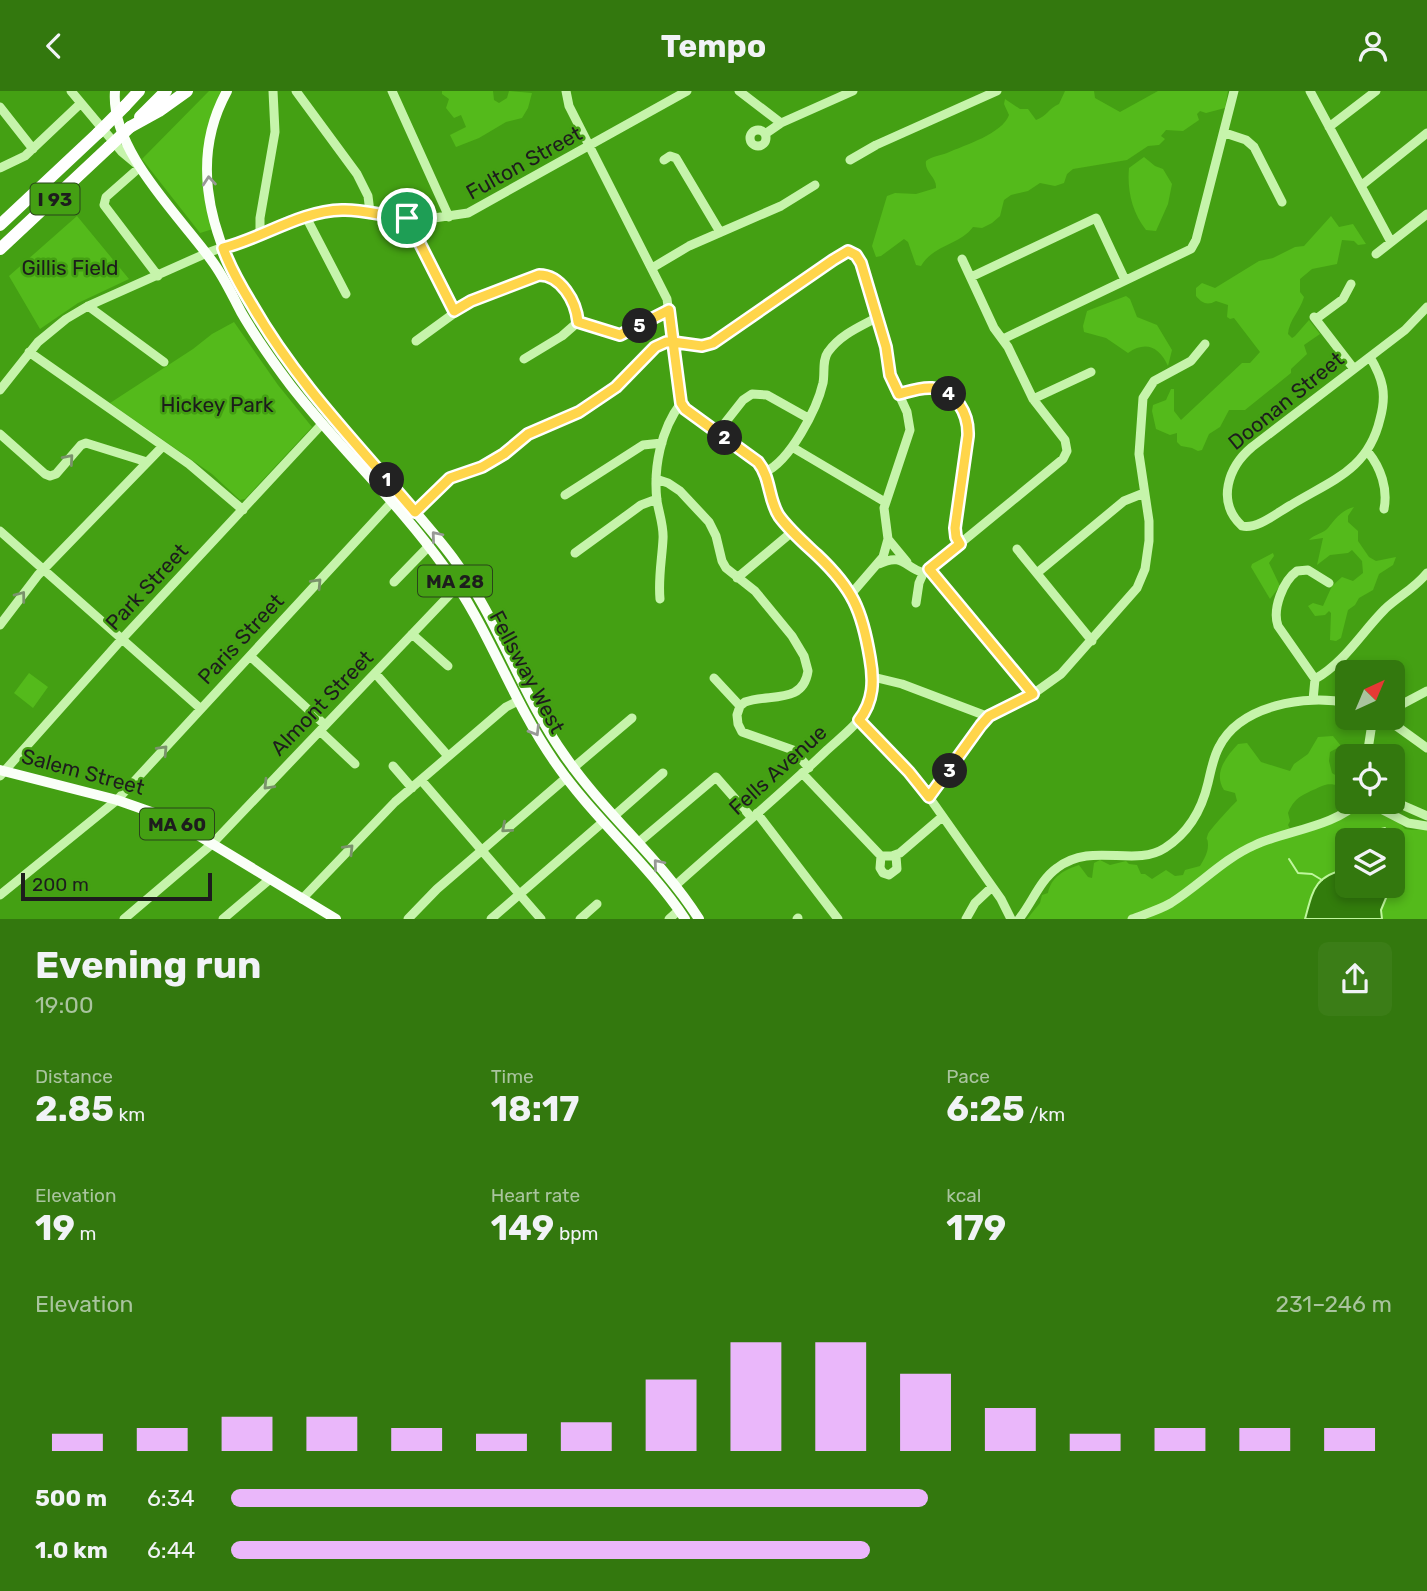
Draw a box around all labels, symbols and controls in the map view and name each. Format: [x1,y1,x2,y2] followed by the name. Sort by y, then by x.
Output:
[35,27,73,65] icon: back
[661,27,766,65] text: Tempo
[1354,27,1392,65] icon: person
[461,120,586,205] street label: Fulton Street
[202,175,217,186] one-way arrow
[30,183,80,215] road number: I 93
[377,188,437,248] pin
[388,199,426,237] icon: arrive
[21,255,119,280] park label: Gillis Field
[622,309,658,343] pin: 5
[633,314,646,337] text: 5
[1223,346,1349,455] street label: Doonan Street
[932,377,967,411] pin: 4
[942,382,955,405] text: 4
[160,392,274,417] park label: Hickey Park
[708,421,742,455] pin: 2
[718,426,731,449] text: 2
[61,454,73,467] one-way arrow
[370,463,404,497] pin: 1
[382,468,391,491] text: 1
[432,532,444,545] one-way arrow
[100,538,193,635] street label: Park Street
[418,566,492,596] road number: MA 28
[309,578,322,591] one-way arrow
[192,588,289,689] street label: Paris Street
[13,592,26,604] one-way arrow
[485,606,570,737] street label: Fellsway West
[265,645,378,760] street label: Almont Street
[1335,660,1405,730] north arrow
[1335,660,1405,898] map controls
[724,719,832,820] street label: Fells Avenue
[527,724,540,737] one-way arrow
[19,743,147,800] street label: Salem Street
[1335,744,1405,814] button: locate
[155,745,167,758] one-way arrow
[932,753,968,789] pin: 3
[943,759,956,782] text: 3
[264,777,277,790] one-way arrow
[140,809,214,839] road number: MA 60
[501,820,514,832] one-way arrow
[1335,828,1405,898] button: layers
[341,844,354,857] one-way arrow
[654,860,667,872] one-way arrow
[21,870,212,902] scale bar
[32,873,89,896] text: 200 m
[35,942,261,988] text: Evening run
[1318,942,1392,1016] button: share
[35,991,94,1019] text: 19:00
[35,1065,113,1088] text: Distance
[491,1065,534,1088] text: Time
[946,1065,990,1088] text: Pace
[35,1088,114,1130] text: 2.85
[491,1088,579,1130] text: 18:17
[946,1088,1025,1130] text: 6:25
[114,1103,145,1126] text: km
[1025,1103,1065,1126] text: /km
[35,1184,116,1207] text: Elevation
[491,1184,580,1207] text: Heart rate
[946,1184,981,1207] text: kcal
[35,1207,75,1249] text: 19
[491,1207,554,1249] text: 149
[946,1207,1006,1249] text: 179
[75,1222,96,1245] text: m
[554,1222,598,1245] text: bpm
[35,1290,134,1318] text: Elevation
[1275,1290,1392,1318] text: 231–246 m
[35,1484,107,1512] text: 500 m
[147,1484,195,1512] text: 6:34
[35,1536,108,1564] text: 1.0 km
[147,1536,195,1564] text: 6:44

